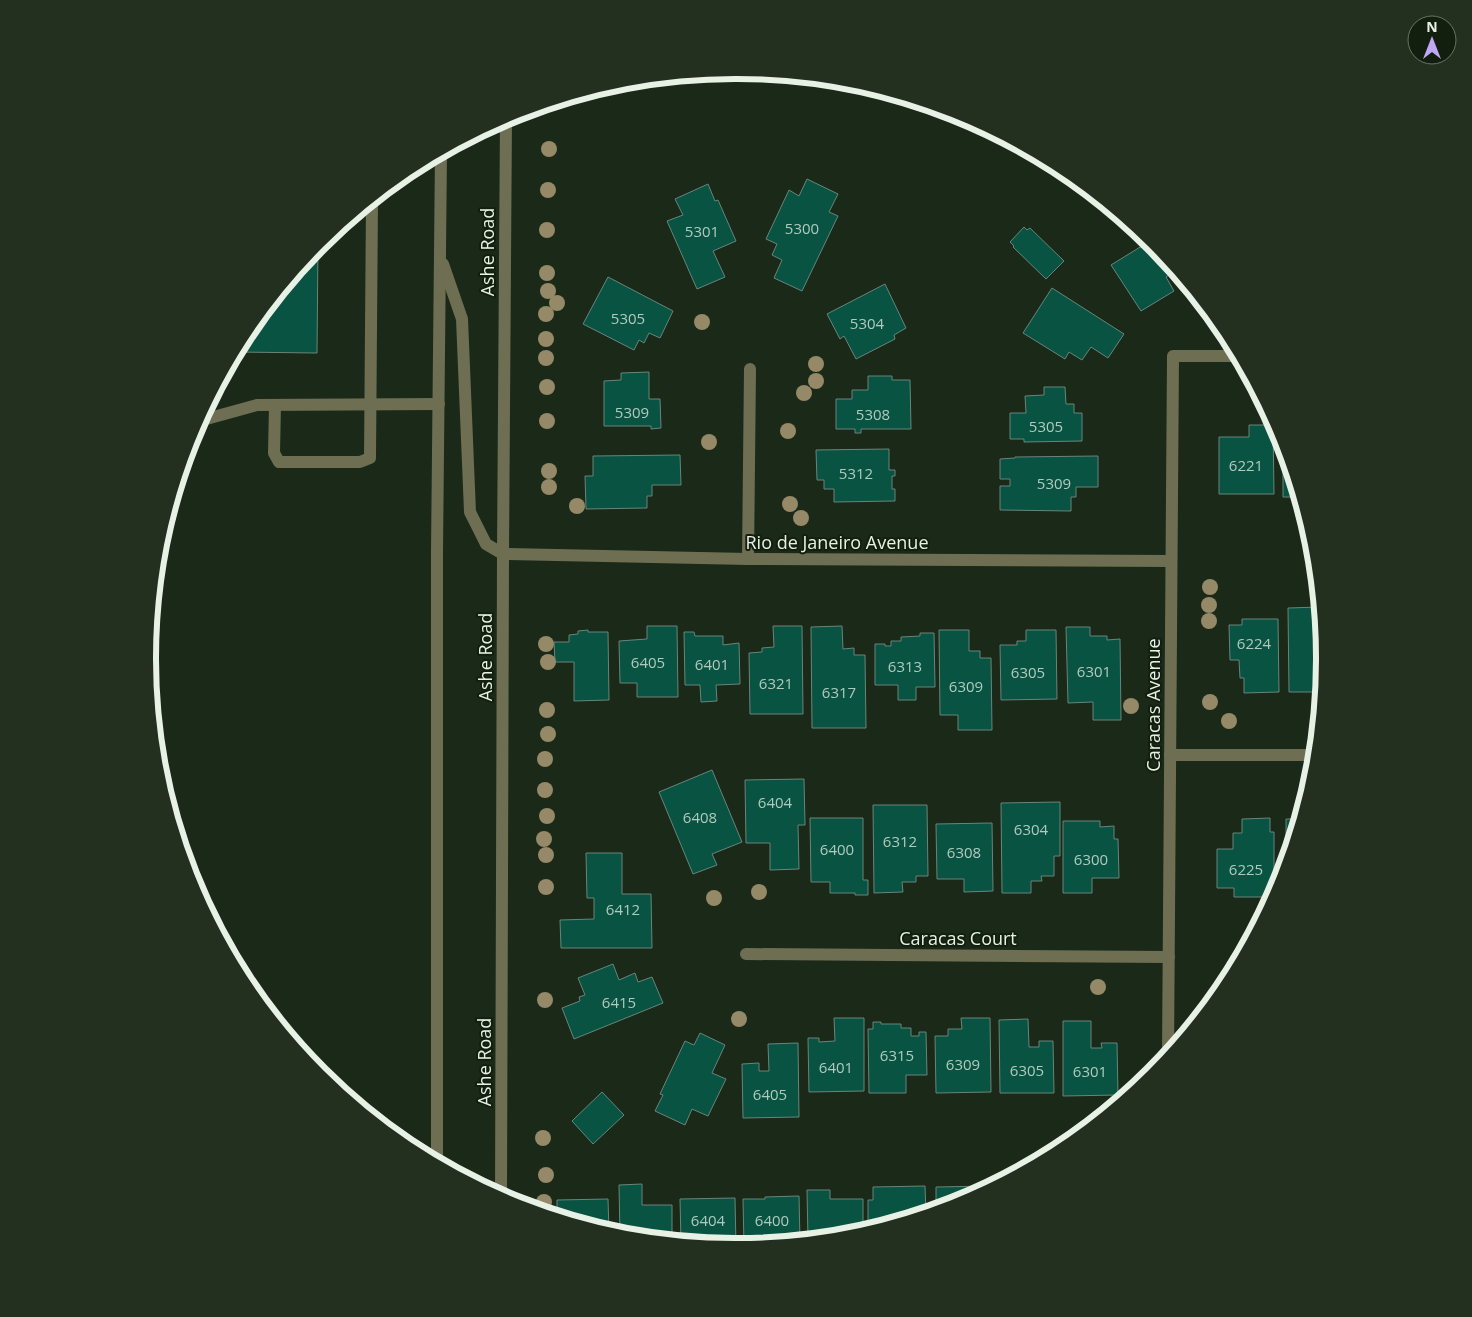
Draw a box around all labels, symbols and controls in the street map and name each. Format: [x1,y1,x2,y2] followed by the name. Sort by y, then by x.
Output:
[1407,15,1457,65] north arrow
[1426,17,1438,36] text: N
[475,208,499,296] street label: Ashe Road
[785,218,819,238] house number: 5300
[685,221,719,241] house number: 5301
[611,308,645,328] house number: 5305
[850,313,885,333] house number: 5304
[615,402,649,422] house number: 5309
[856,404,890,424] house number: 5308
[1029,416,1063,436] house number: 5305
[1229,455,1263,475] house number: 6221
[839,463,873,483] house number: 5312
[1037,473,1071,493] house number: 5309
[745,530,929,554] street label: Rio de Janeiro Avenue
[473,613,497,701] street label: Ashe Road
[1237,633,1272,653] house number: 6224
[1141,638,1165,772] street label: Caracas Avenue
[631,652,665,672] house number: 6405
[695,654,729,674] house number: 6401
[888,656,922,676] house number: 6313
[1077,661,1111,681] house number: 6301
[1011,662,1045,682] house number: 6305
[759,673,793,693] house number: 6321
[949,676,983,696] house number: 6309
[822,682,856,702] house number: 6317
[758,792,793,812] house number: 6404
[683,807,717,827] house number: 6408
[1014,819,1049,839] house number: 6304
[883,831,917,851] house number: 6312
[820,839,854,859] house number: 6400
[947,842,981,862] house number: 6308
[1074,849,1108,869] house number: 6300
[1229,859,1263,879] house number: 6225
[606,899,640,919] house number: 6412
[899,926,1017,950] street label: Caracas Court
[602,992,636,1012] house number: 6415
[472,1018,496,1106] street label: Ashe Road
[880,1045,914,1065] house number: 6315
[946,1054,980,1074] house number: 6309
[819,1057,853,1077] house number: 6401
[1010,1060,1044,1080] house number: 6305
[1073,1061,1107,1081] house number: 6301
[753,1084,787,1104] house number: 6405
[691,1210,726,1230] house number: 6404
[755,1210,789,1230] house number: 6400

